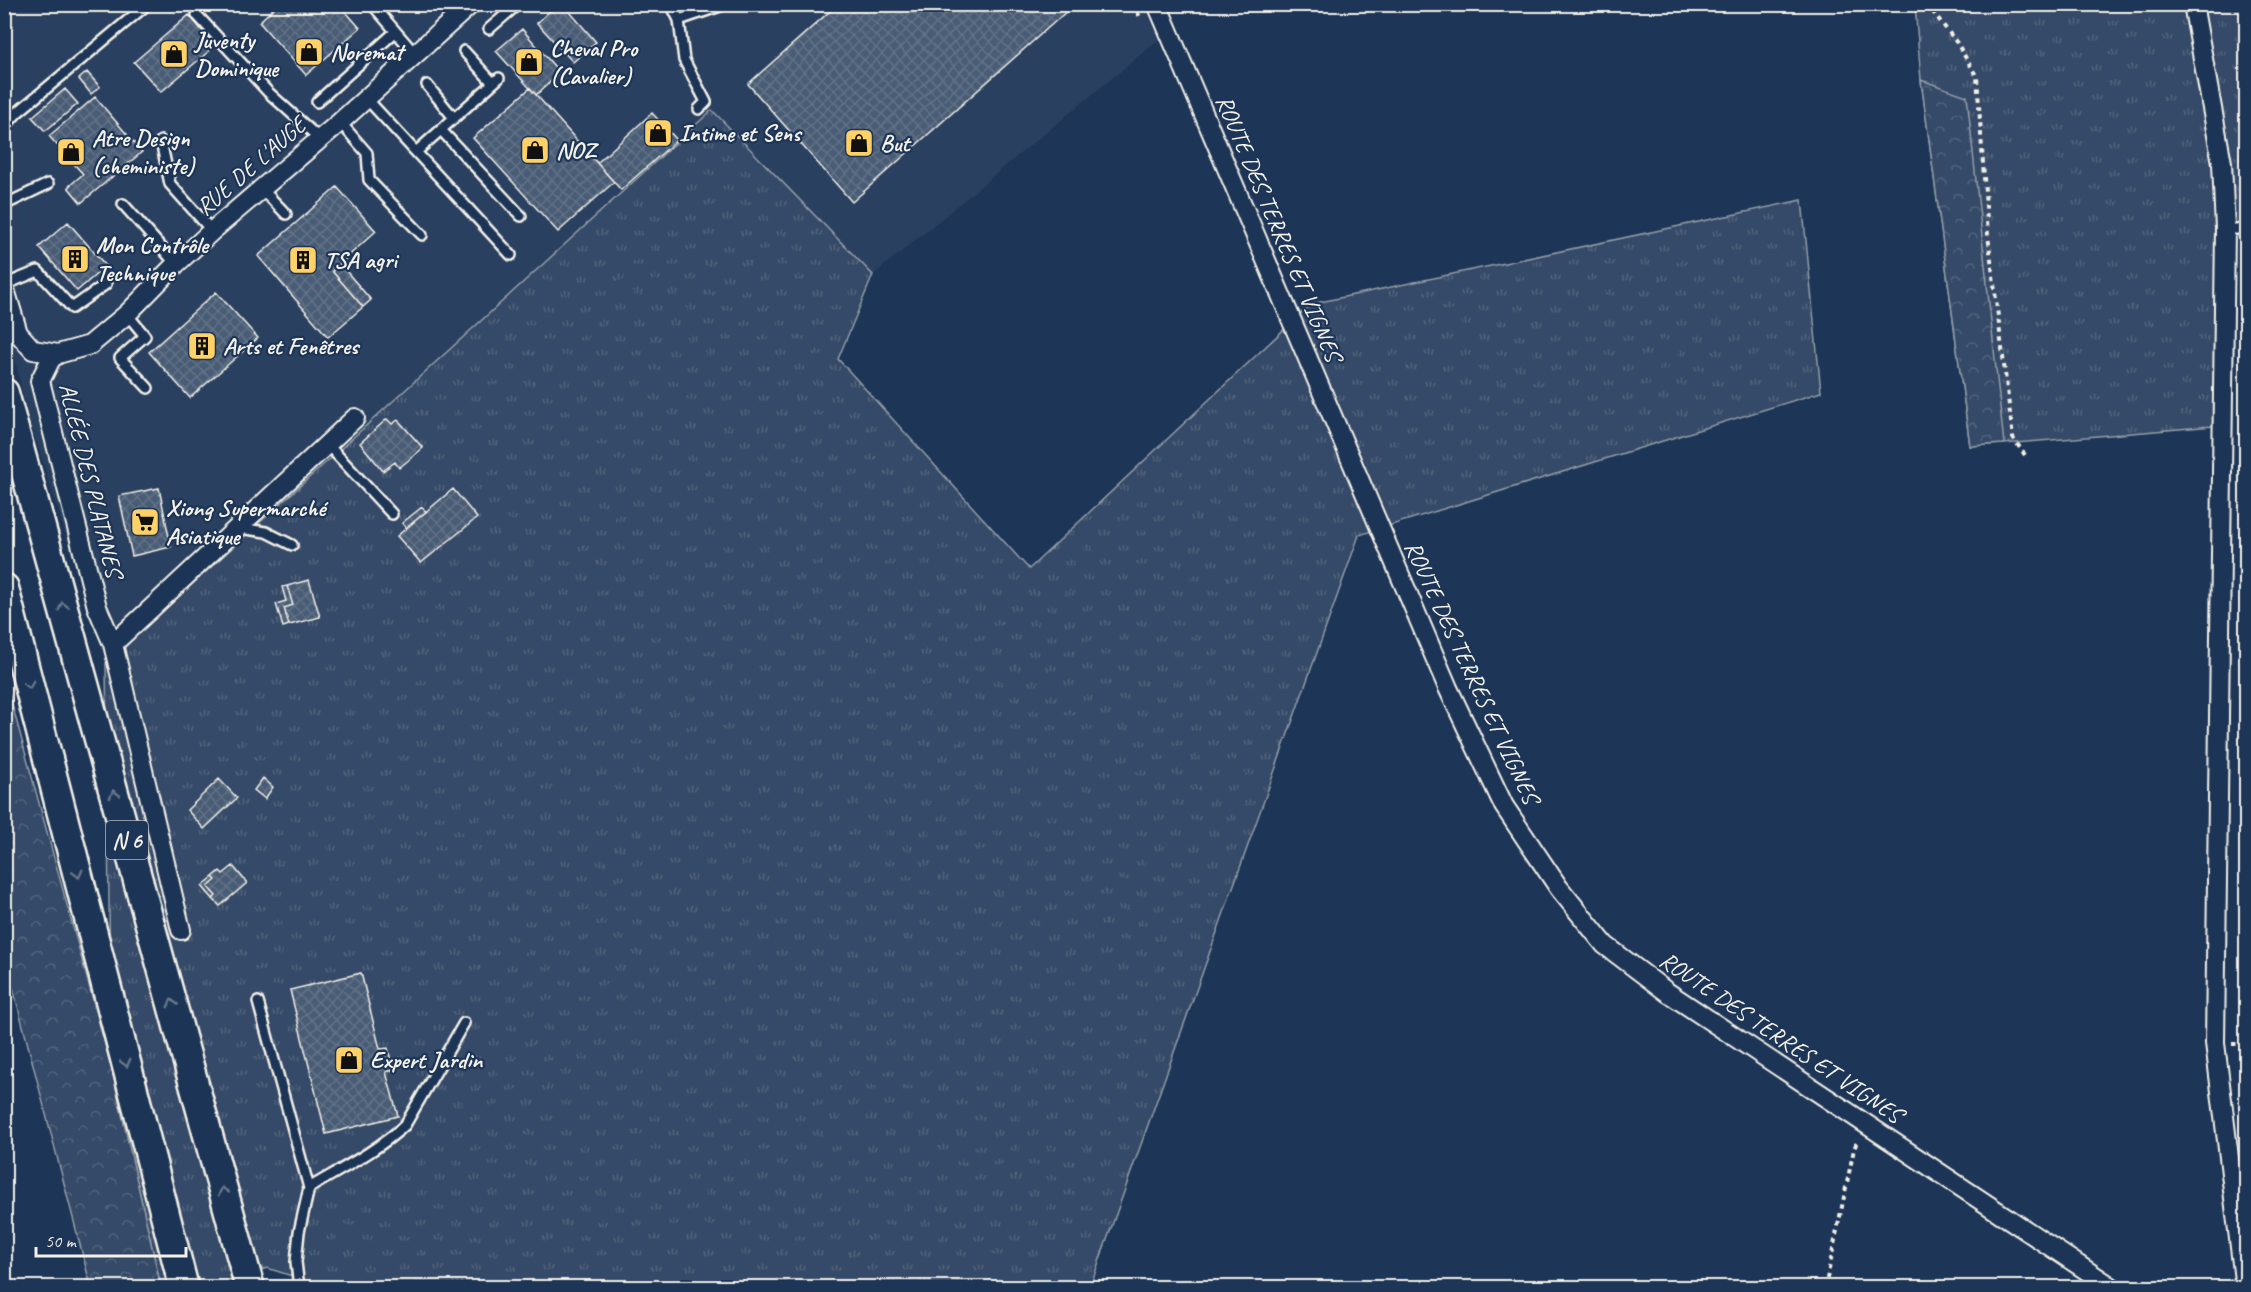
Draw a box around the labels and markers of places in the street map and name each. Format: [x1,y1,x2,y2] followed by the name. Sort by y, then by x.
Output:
[193,25,280,83] place label: Juventy Dominique
[550,33,640,91] place label: Cheval Pro (Cavalier)
[293,36,325,68] shop icon: Noremat
[330,37,407,67] place label: Noremat
[158,38,190,70] shop icon: Juventy Dominique
[513,46,545,78] shop icon: Cheval Pro (Cavalier)
[642,117,674,149] shop icon: Intime et Sens
[679,118,803,148] place label: Intime et Sens
[92,123,196,181] place label: Atre Design (cheministe)
[843,127,875,159] shop icon: But
[880,128,912,158] place label: But
[519,134,551,166] shop icon: NOZ
[556,135,600,165] place label: NOZ
[55,136,87,168] shop icon: Atre Design (cheministe)
[96,230,210,288] place label: Mon Contrôle Technique
[59,243,91,275] building icon: Mon Contrôle Technique
[287,244,319,276] building icon: TSA agri
[324,245,400,275] place label: TSA agri
[186,330,218,362] building icon: Arts et Fenêtres
[223,331,361,361] place label: Arts et Fenêtres
[166,493,329,551] place label: Xiong Supermarché Asiatique
[129,506,161,538] supermarket icon: Xiong Supermarché Asiatique
[333,1044,365,1076] shop icon: Expert Jardin
[370,1045,483,1075] place label: Expert Jardin

